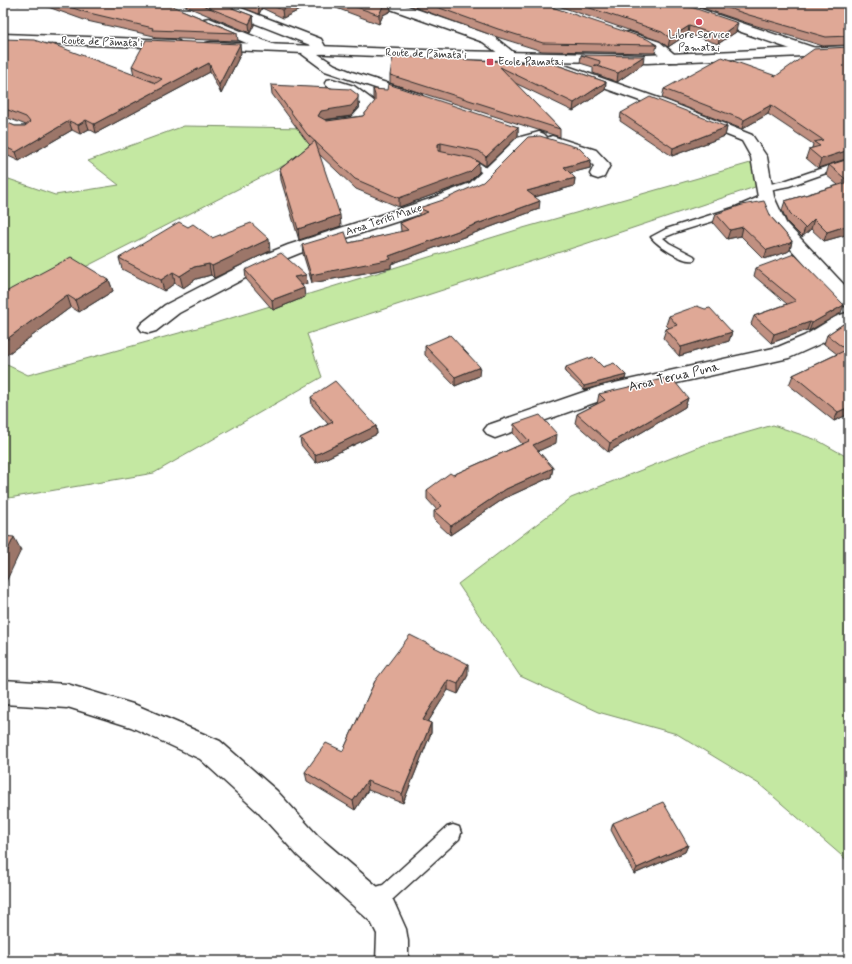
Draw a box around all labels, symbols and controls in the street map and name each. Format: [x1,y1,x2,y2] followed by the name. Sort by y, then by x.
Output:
[694,17,704,27] marker: Libre Service Pamatai
[668,28,730,55] place label: Libre Service Pamatai
[61,34,143,50] street label: Route de Pāmata'i
[385,46,467,62] street label: Route de Pāmata'i
[498,55,564,69] place label: Ecole Pamatai
[485,57,495,67] marker: Ecole Pamatai
[344,201,424,239] street label: Aroa Teriti Make
[627,358,721,396] street label: Aroa Terua Puna

